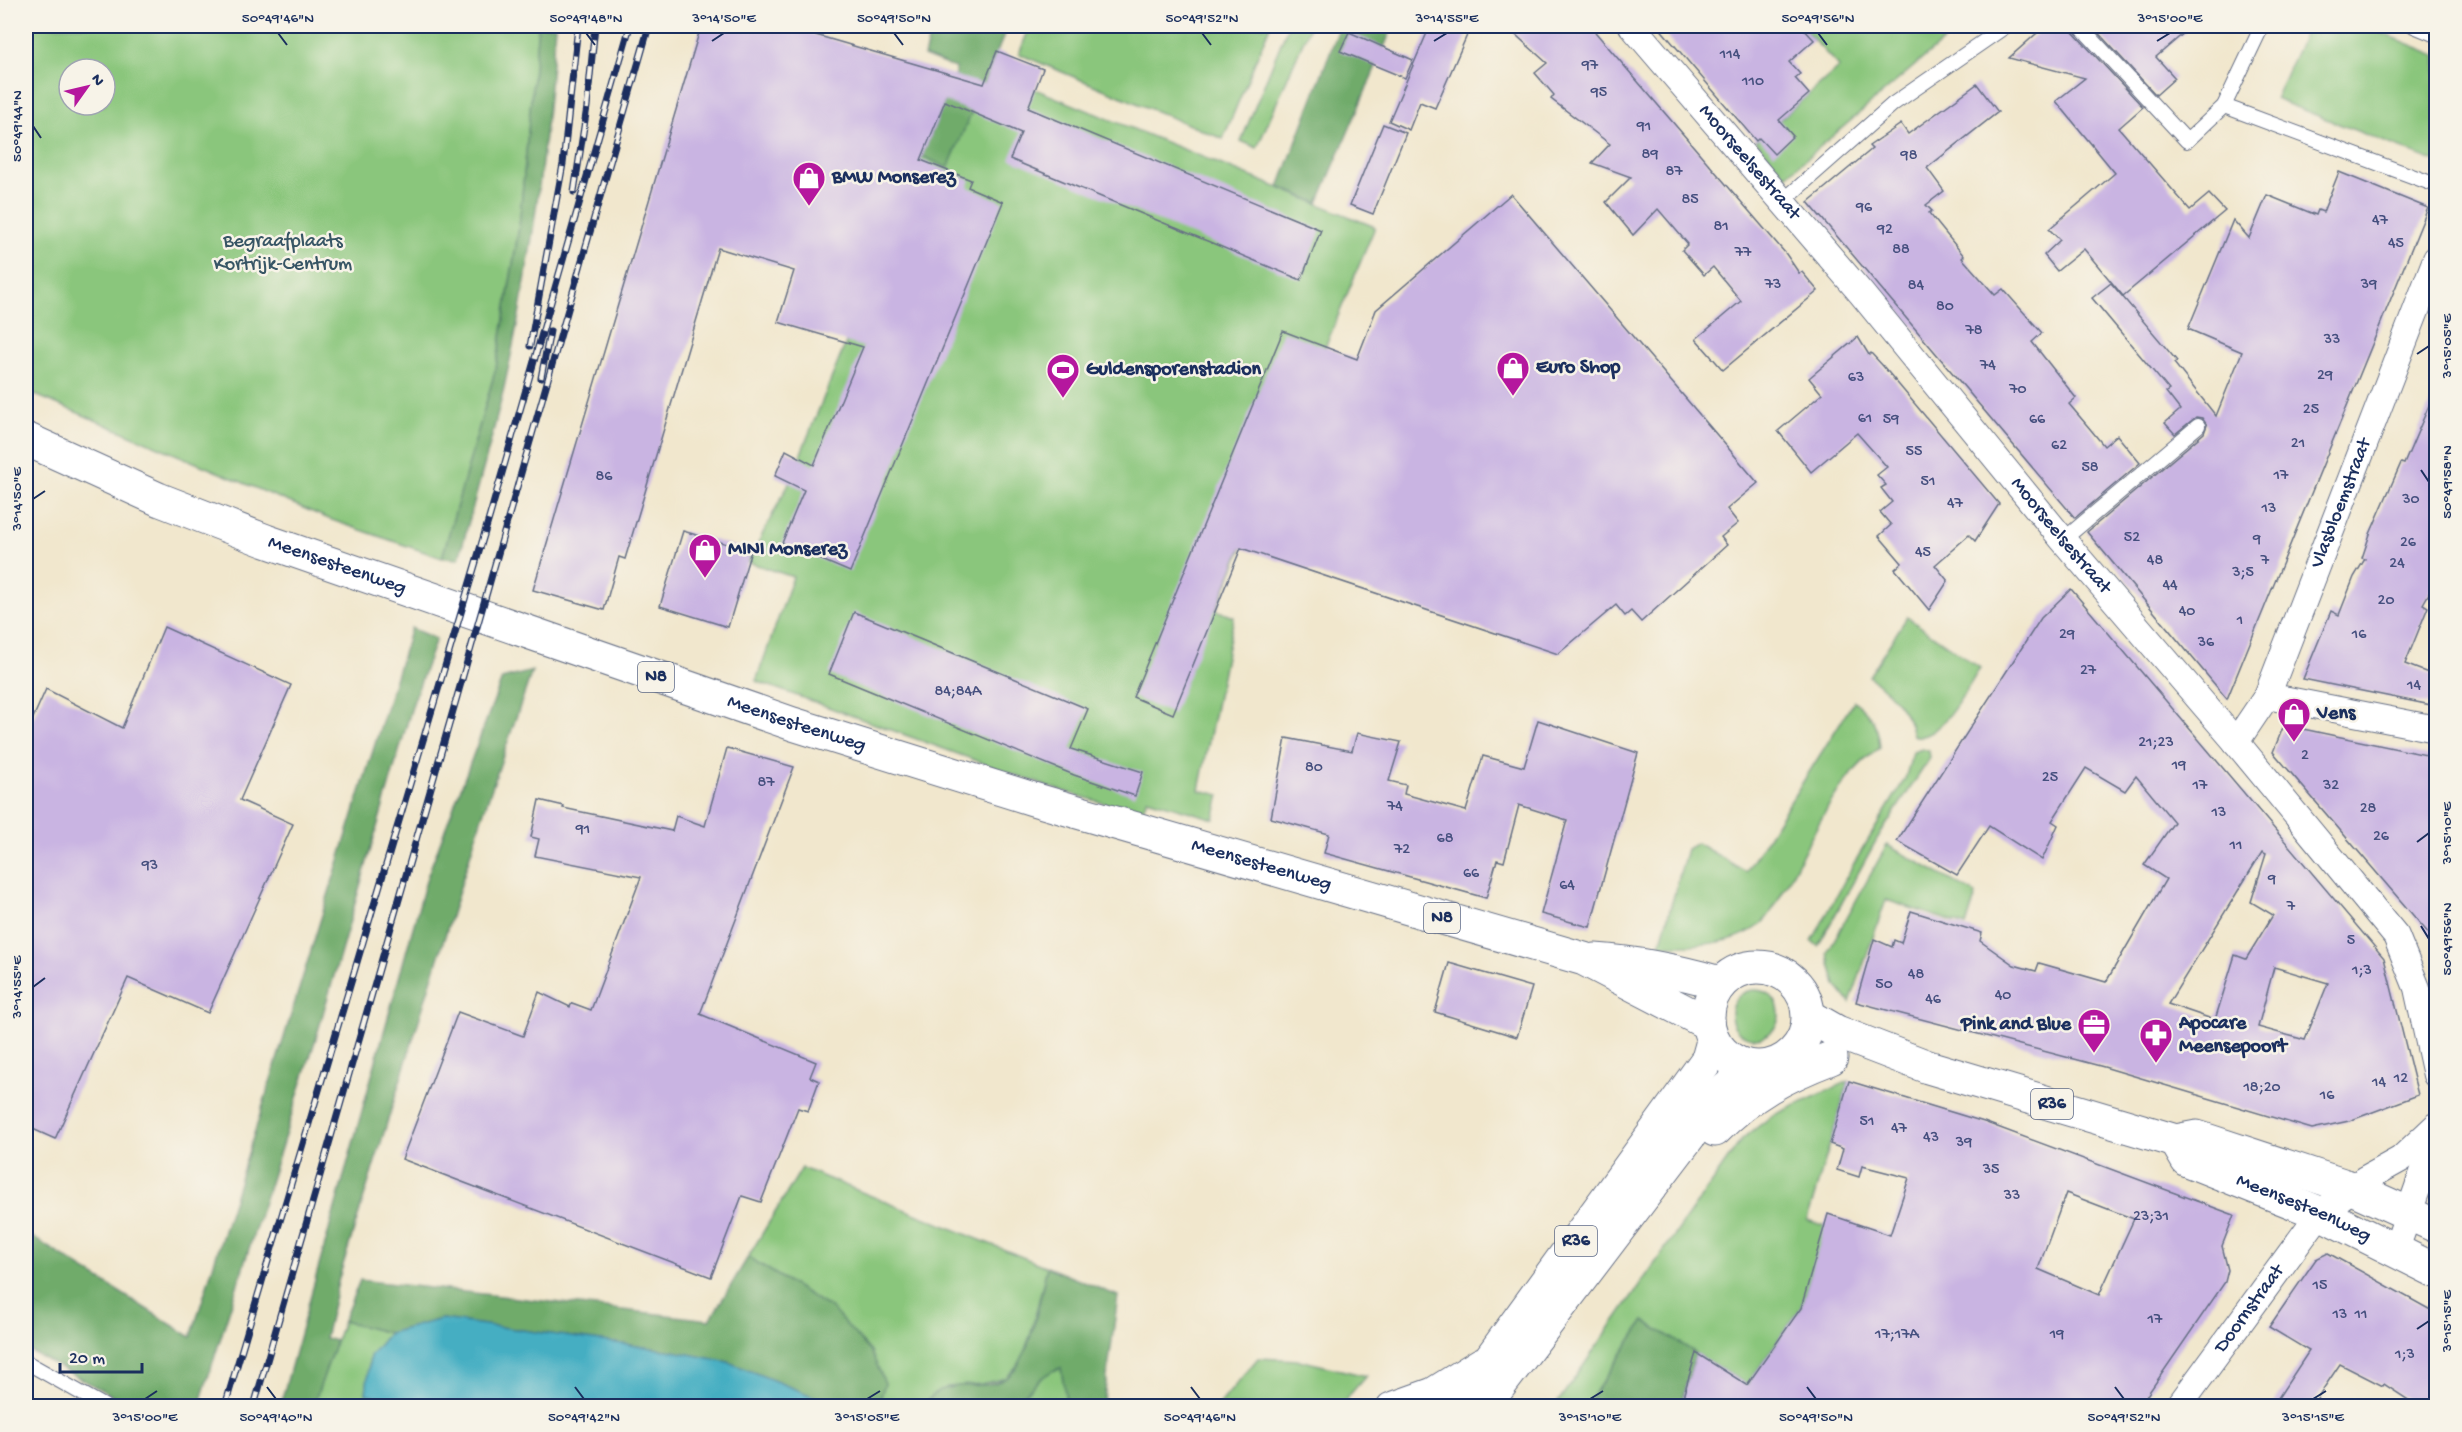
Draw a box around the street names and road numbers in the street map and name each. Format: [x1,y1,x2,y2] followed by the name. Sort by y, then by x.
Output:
[1693,100,1806,227] street label: Moorseelsestraat
[2306,434,2378,572] street label: Vlasbloemstraat
[2005,473,2117,600] street label: Moorseelsestraat
[265,531,409,600] street label: Meensesteenweg
[638,662,674,692] road number: N8
[724,690,869,758] street label: Meensesteenweg
[1189,834,1334,897] street label: Meensesteenweg
[1424,903,1460,933] road number: N8
[2031,1089,2073,1119] road number: R36
[2233,1169,2375,1248] street label: Meensesteenweg
[1555,1226,1597,1256] road number: R36
[2209,1259,2291,1359] street label: Doornstraat

